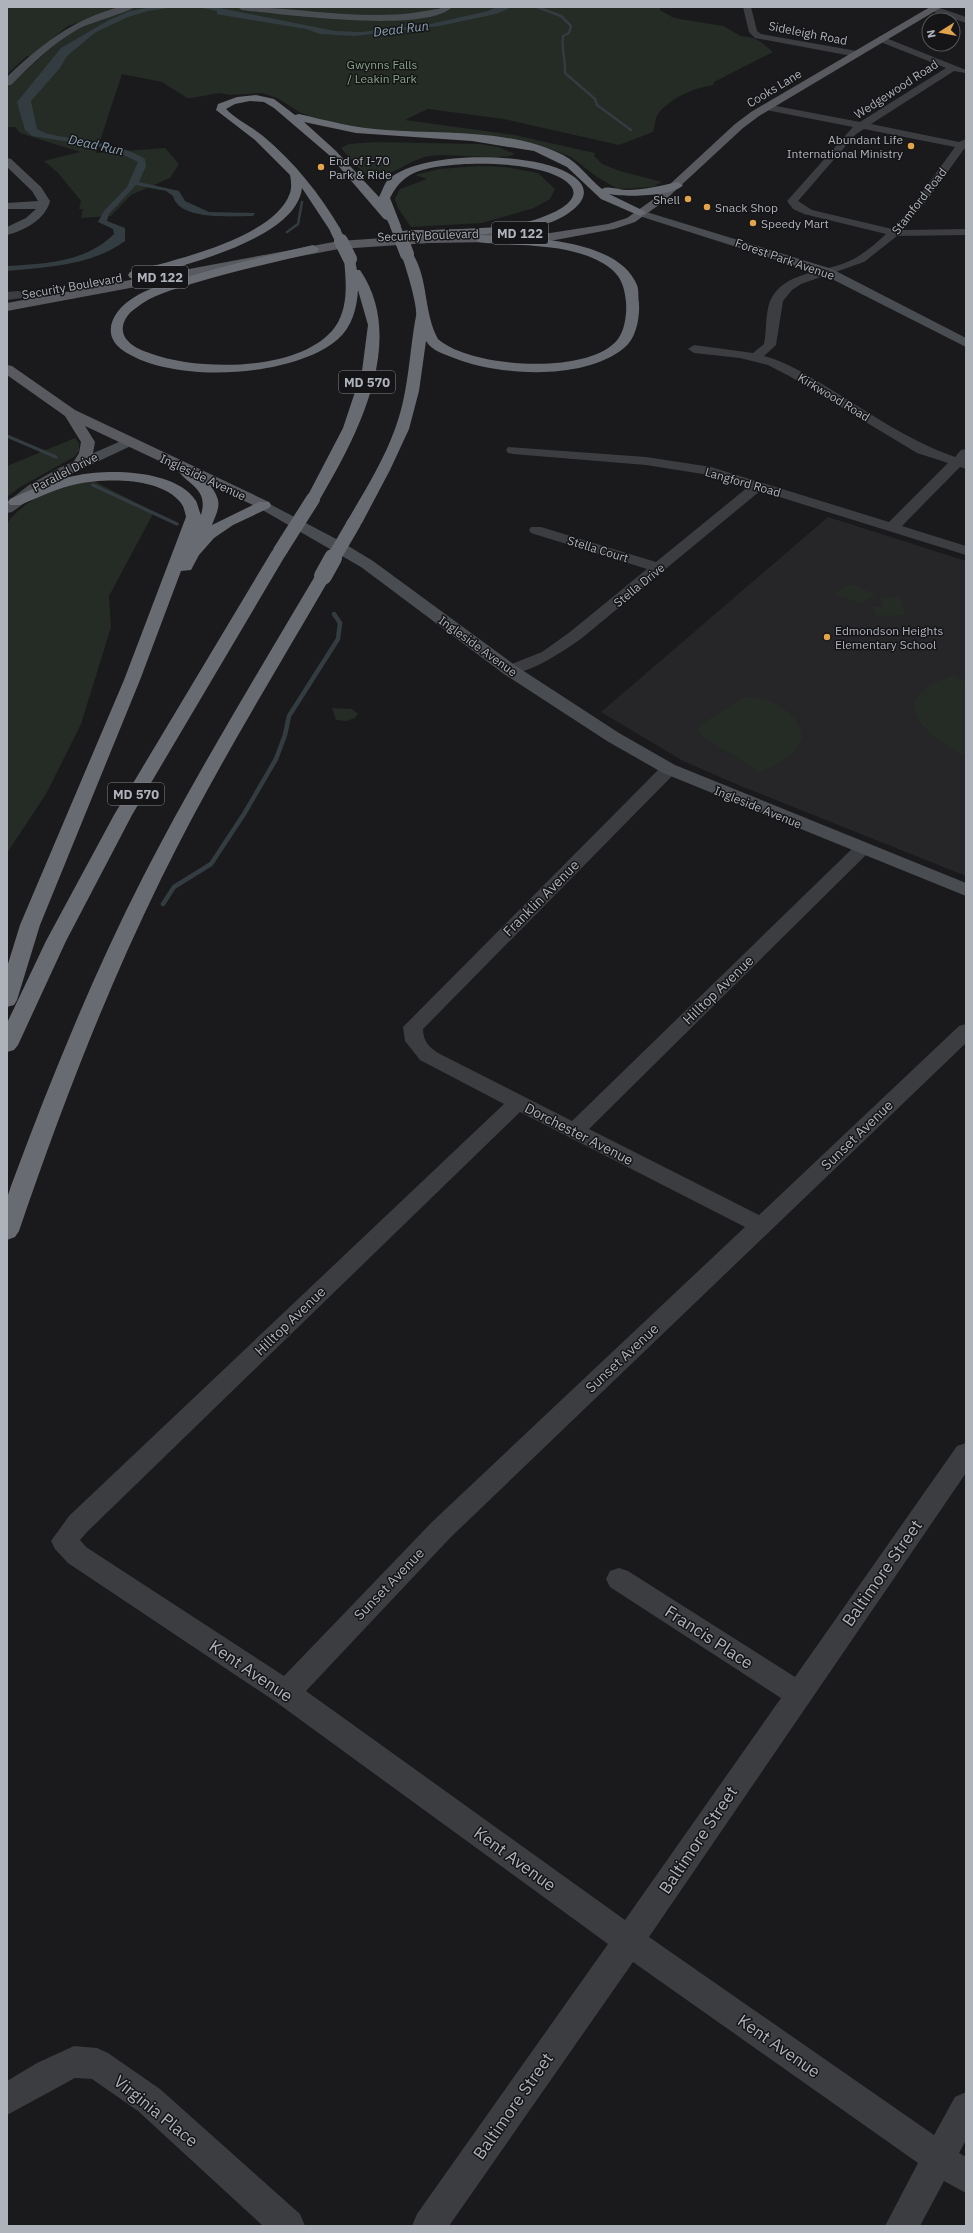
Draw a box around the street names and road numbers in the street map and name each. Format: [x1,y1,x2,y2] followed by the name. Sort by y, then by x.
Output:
[767,18,849,48] street label: Sideleigh Road
[851,56,941,122] street label: Wedgewood Road
[744,66,805,110] street label: Cooks Lane
[888,165,950,237] street label: Stamford Road
[492,222,548,244] road number: MD 122
[377,226,479,244] street label: Security Boulevard
[733,235,837,283] street label: Forest Park Avenue
[132,266,188,288] road number: MD 122
[21,270,123,302] street label: Security Boulevard
[795,370,873,424] street label: Kirkwood Road
[339,371,395,393] road number: MD 570
[30,449,101,495] street label: Parallel Drive
[158,451,249,504] street label: Ingleside Avenue
[704,464,782,500] street label: Langford Road
[566,533,630,565] street label: Stella Court
[610,560,668,610] street label: Stella Drive
[436,613,520,680] street label: Ingleside Avenue
[108,783,164,805] road number: MD 570
[712,783,804,832] street label: Ingleside Avenue
[499,856,583,940] street label: Franklin Avenue
[679,951,757,1028] street label: Hilltop Avenue
[817,1096,897,1174] street label: Sunset Avenue
[522,1099,637,1169] street label: Dorchester Avenue
[251,1282,329,1359] street label: Hilltop Avenue
[582,1319,663,1396] street label: Sunset Avenue
[837,1515,927,1631] street label: Baltimore Street
[350,1544,428,1624] street label: Sunset Avenue
[661,1600,757,1674] street label: Francis Place
[205,1635,297,1707] street label: Kent Avenue
[654,1782,742,1898] street label: Baltimore Street
[470,1822,560,1896] street label: Kent Avenue
[733,2009,825,2083] street label: Kent Avenue
[468,2048,558,2164] street label: Baltimore Street
[109,2070,203,2152] street label: Virginia Place

